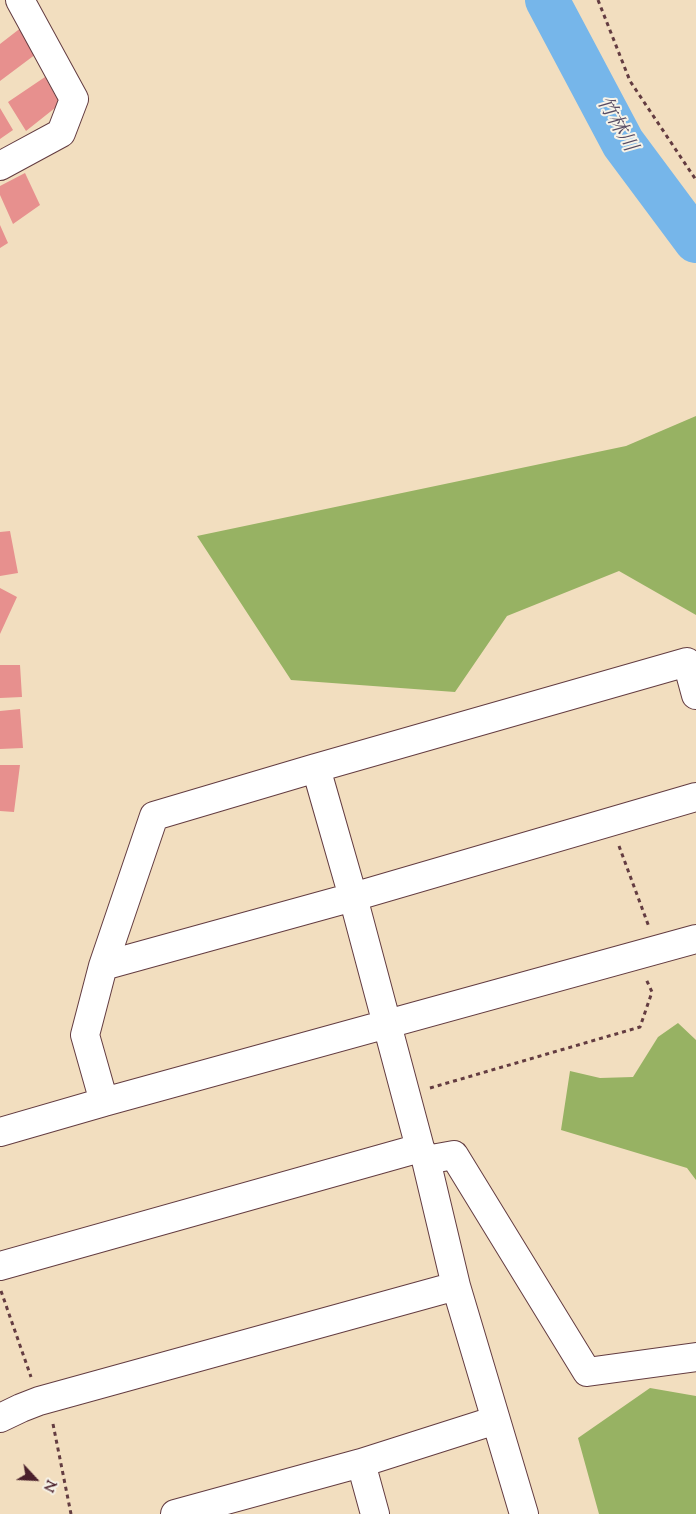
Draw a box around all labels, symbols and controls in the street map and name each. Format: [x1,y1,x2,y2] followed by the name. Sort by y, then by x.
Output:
[590,93,640,157] water label: 竹林川
[10,1454,60,1504] north arrow
[37,1476,60,1495] text: N

